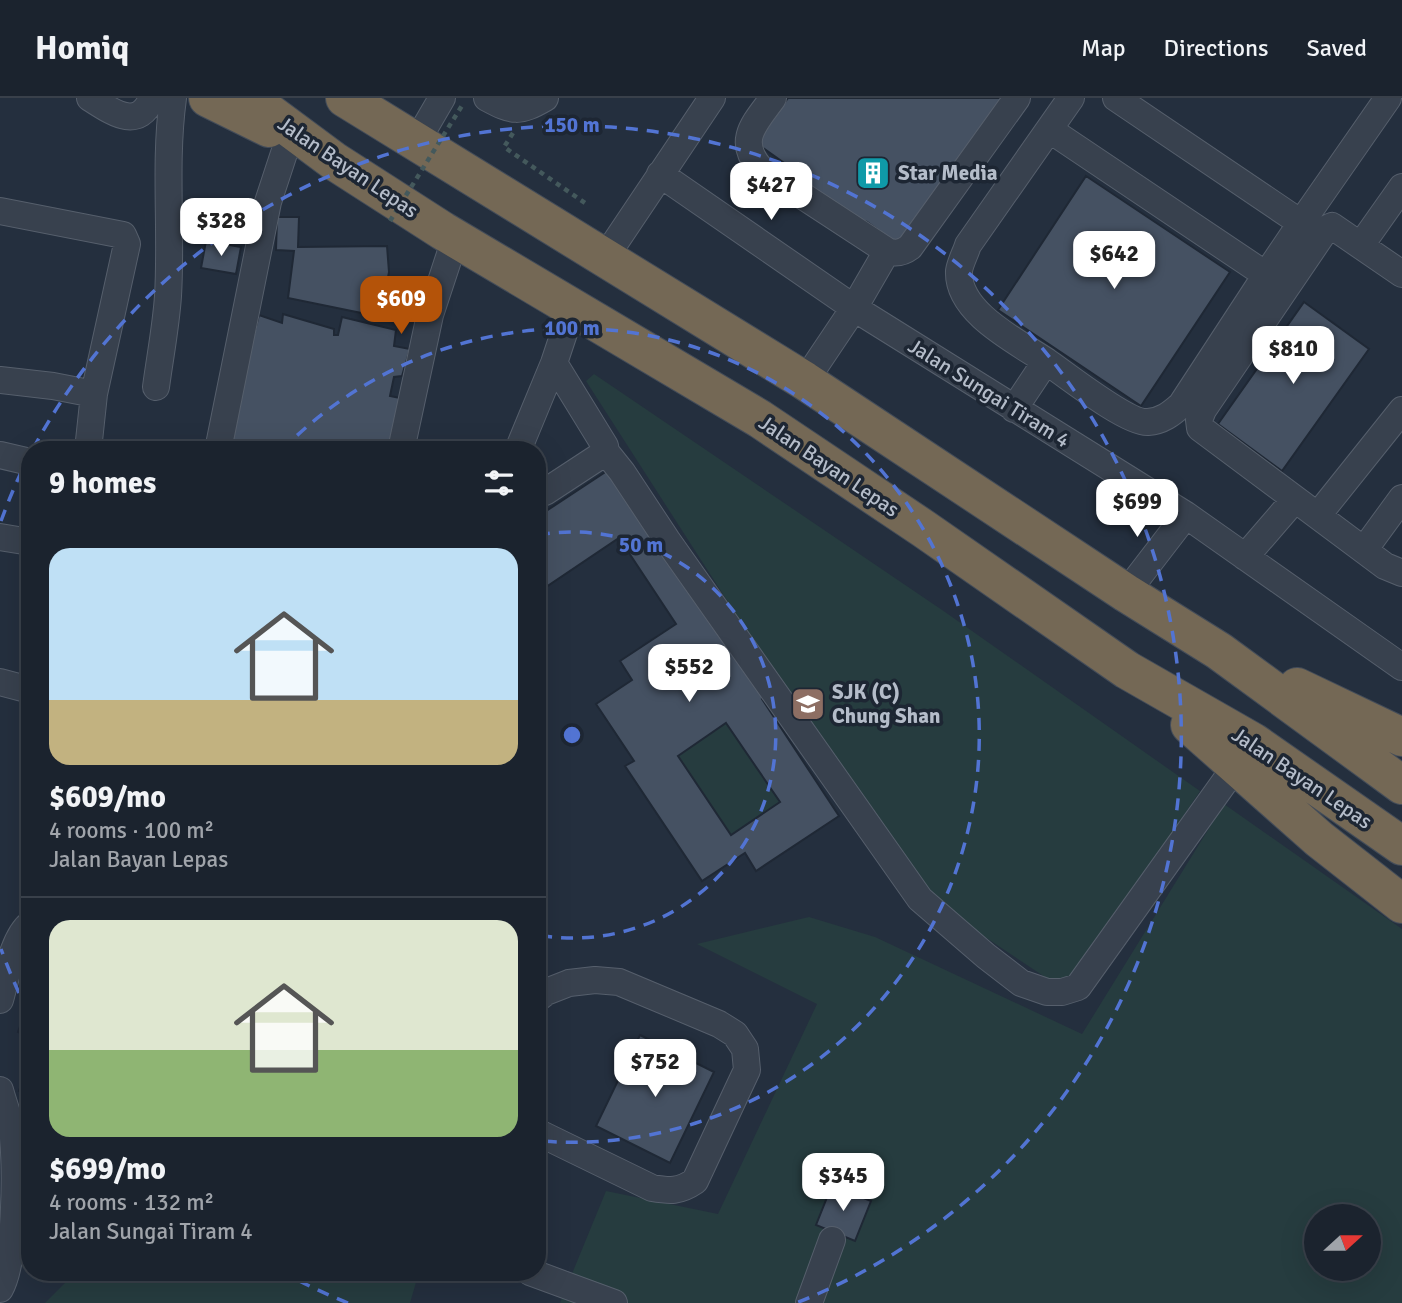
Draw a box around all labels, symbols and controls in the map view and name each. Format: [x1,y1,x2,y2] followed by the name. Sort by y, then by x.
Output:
[35,28,129,69] text: Homiq
[1081,33,1126,63] text: Map
[1164,33,1269,63] text: Directions
[1307,33,1367,63] text: Saved
[273,110,423,224] street label: Jalan Bayan Lepas
[544,112,600,138] text: 150 m
[854,154,892,192] building icon: Star Media
[898,160,998,186] place label: Star Media
[730,162,812,222] pin: $427
[746,170,796,199] text: $427
[180,198,262,258] pin: $328
[196,206,246,235] text: $328
[1073,232,1155,291] pin: $642
[1089,239,1139,268] text: $642
[360,276,442,336] pin: $609
[376,284,426,313] text: $609
[544,315,600,341] text: 100 m
[1252,327,1334,386] pin: $810
[903,333,1075,453] street label: Jalan Sungai Tiram 4
[1268,334,1318,363] text: $810
[754,409,904,523] street label: Jalan Bayan Lepas
[480,464,518,502] icon: filters
[49,465,156,502] text: 9 homes
[1096,480,1178,539] pin: $699
[1112,487,1162,516] text: $699
[619,532,663,558] text: 50 m
[221,593,347,719] icon: home
[648,644,730,704] pin: $552
[664,652,714,681] text: $552
[832,679,940,729] place label: SJK (C) Chung Shan
[789,685,827,723] school or university icon: SJK (C) Chung Shan
[1227,721,1377,835] street label: Jalan Bayan Lepas
[560,723,584,747] centre of rings
[49,779,166,816] text: $609/mo
[49,816,214,845] text: 4 rooms · 100 m²
[49,845,228,874] text: Jalan Bayan Lepas
[221,965,347,1091] icon: home
[614,1040,696,1099] pin: $752
[630,1047,680,1076] text: $752
[49,1151,166,1188] text: $699/mo
[802,1154,884,1213] pin: $345
[818,1161,868,1190] text: $345
[49,1188,214,1217] text: 4 rooms · 132 m²
[1304,1204,1381,1281] north arrow
[1304,1204,1381,1281] map controls
[49,1217,253,1246] text: Jalan Sungai Tiram 4

